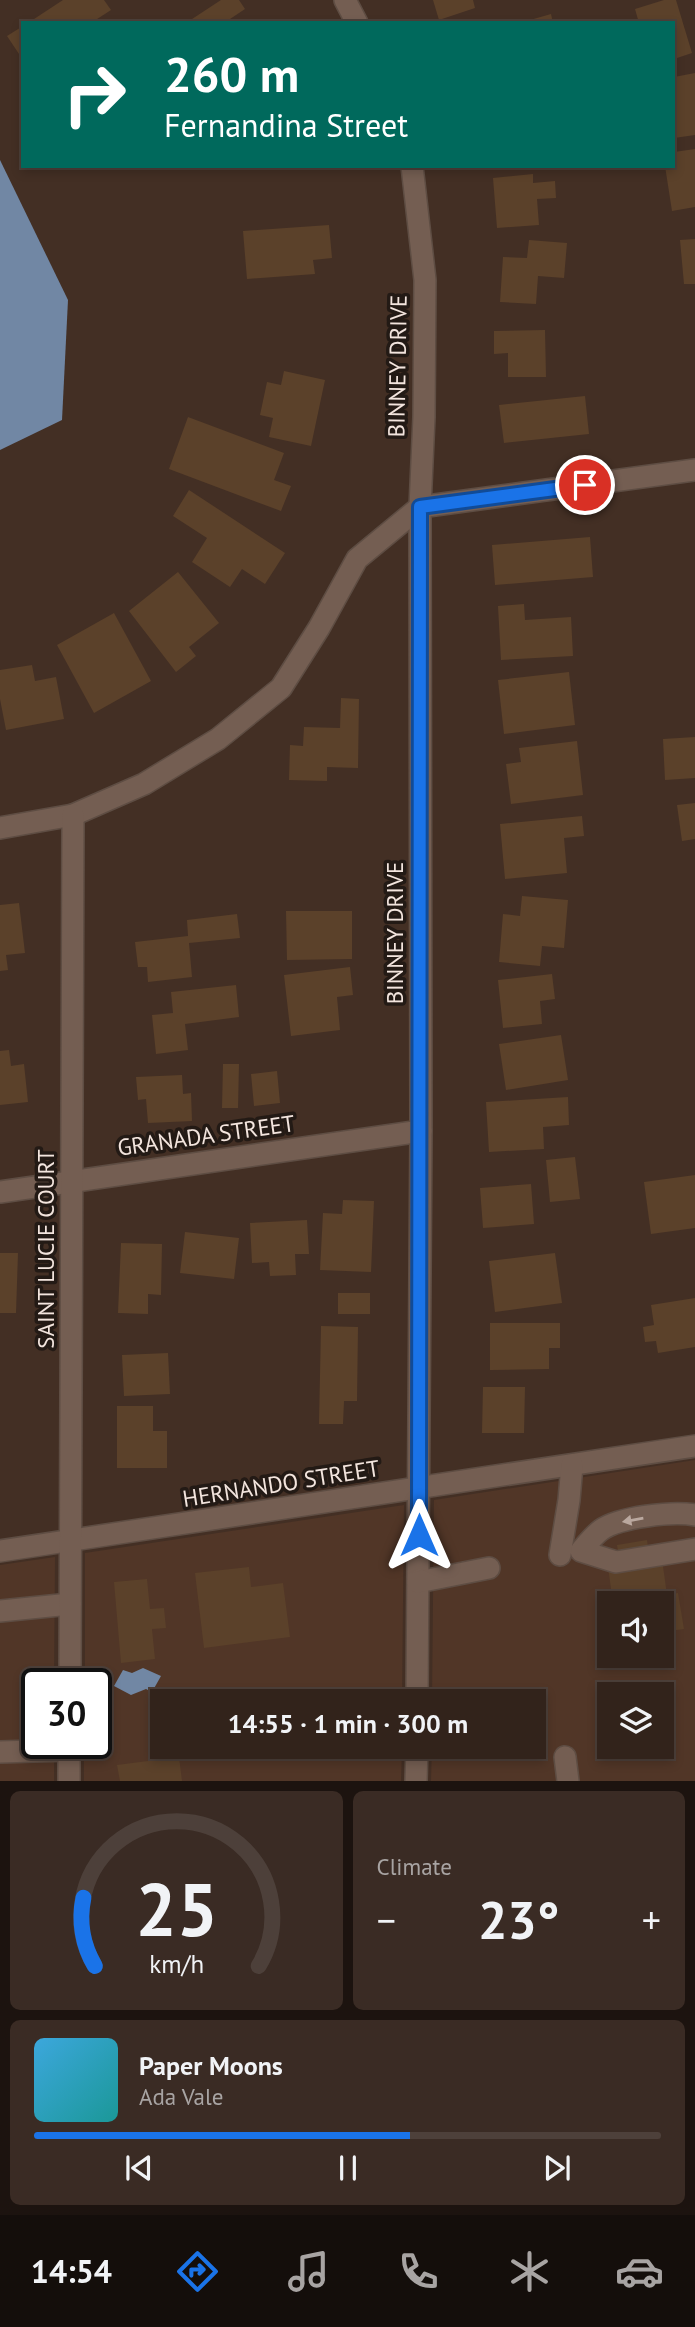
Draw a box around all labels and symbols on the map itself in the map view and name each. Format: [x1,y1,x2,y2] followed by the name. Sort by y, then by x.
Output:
[381,294,413,438] street label: BINNEY DRIVE
[555,455,615,515] pin
[380,862,409,1004] street label: BINNEY DRIVE
[115,1108,297,1162] street label: GRANADA STREET
[31,1149,60,1349] street label: SAINT LUCIE COURT
[181,1453,382,1513] street label: HERNANDO STREET
[382,1498,456,1572] position arrow
[622,1515,644,1526] one-way arrow
[21,1668,112,1759] speed limit sign: 30

